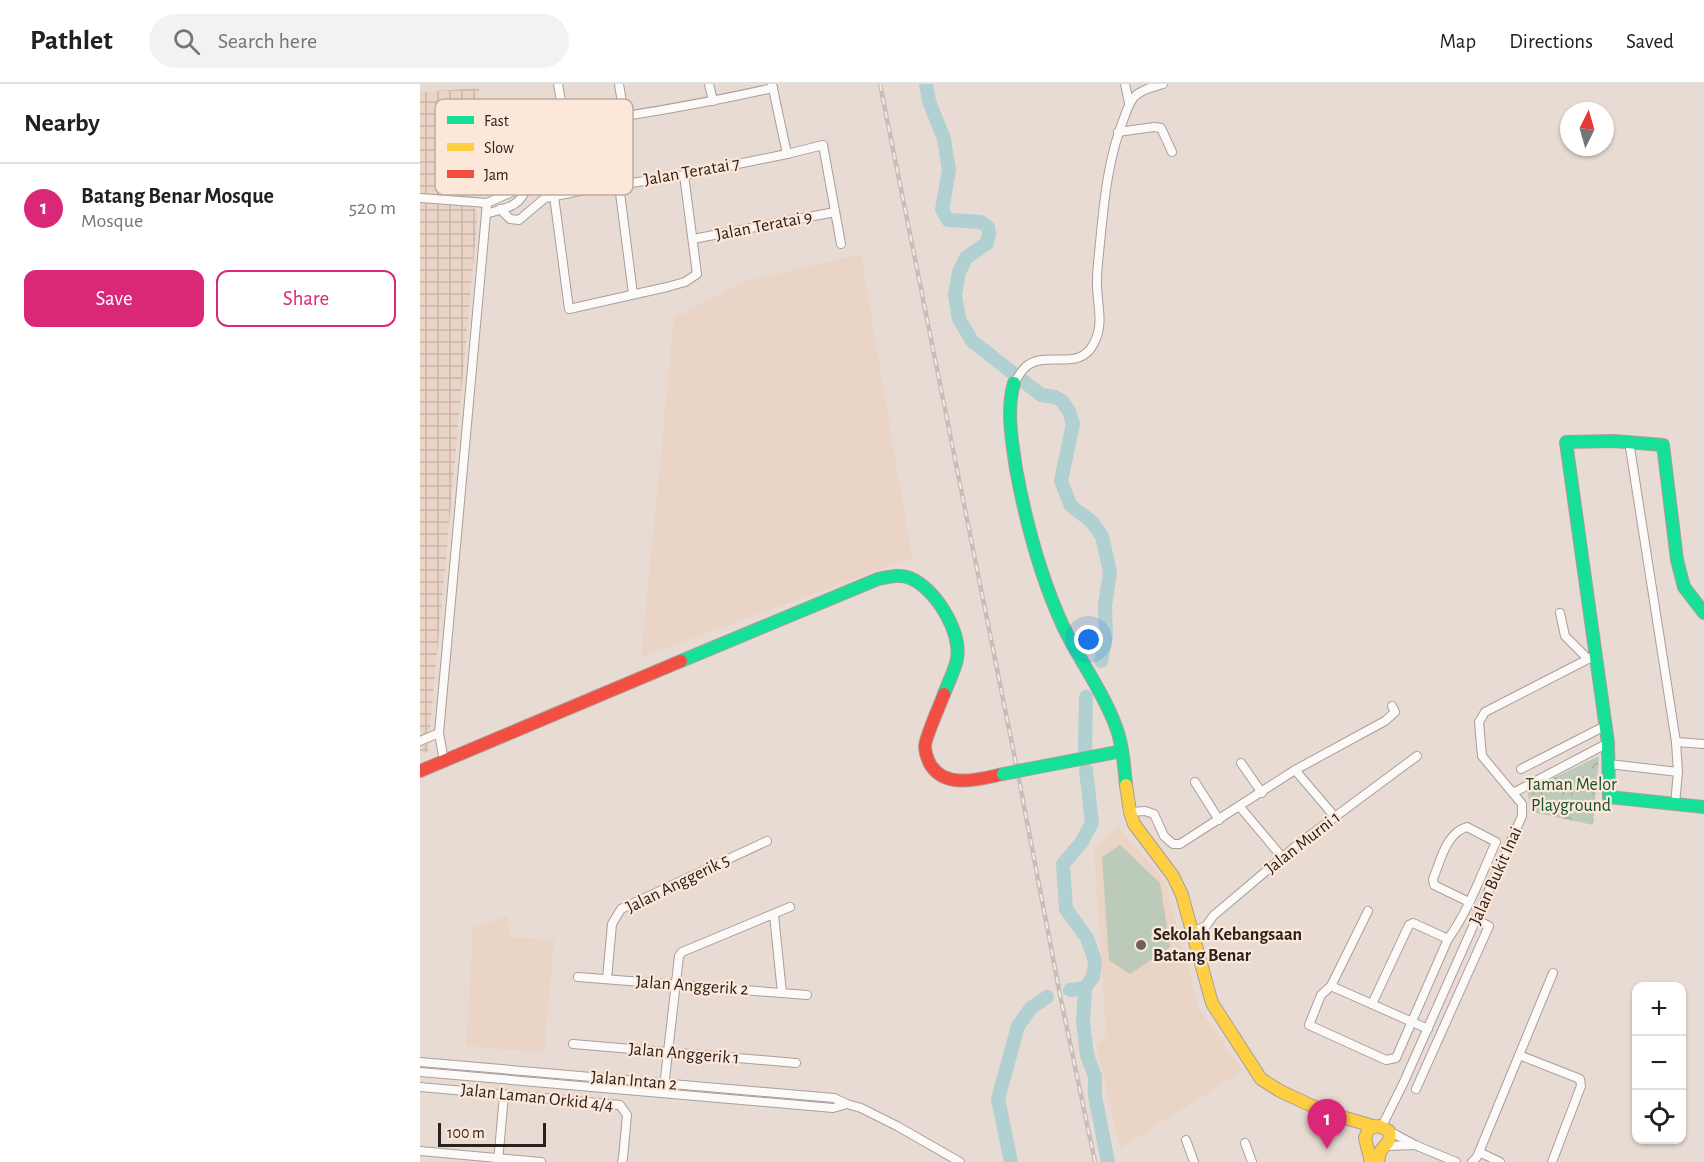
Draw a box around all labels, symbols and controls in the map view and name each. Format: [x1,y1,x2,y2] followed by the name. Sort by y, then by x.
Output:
[149,14,569,68] search box
[170,25,203,58] icon: search
[30,27,113,55] text: Pathlet
[218,30,317,52] text: Search here
[1440,31,1476,52] text: Map
[1509,31,1593,52] text: Directions
[1626,31,1674,52] text: Saved
[435,99,633,195] legend
[1560,102,1614,156] north arrow
[24,110,100,136] text: Nearby
[484,113,509,129] text: Fast
[484,140,514,156] text: Slow
[643,155,741,189] street label: Jalan Teratai 7
[484,167,509,183] text: Jam
[81,185,274,207] text: Batang Benar Mosque
[40,198,47,218] text: 1
[349,198,396,218] text: 520 m
[714,208,814,244] street label: Jalan Teratai 9
[81,211,143,231] text: Mosque
[24,270,204,327] button: Save
[216,270,396,327] button: Share
[1074,625,1103,654] your location
[1525,776,1617,815] park label: Taman Melor Playground
[1262,808,1344,878] street label: Jalan Murni 1
[1466,824,1526,928] street label: Jalan Bukit Inai
[623,851,733,917] street label: Jalan Anggerik 5
[1153,926,1302,965] place label: Sekolah Kebangsaan Batang Benar
[1134,938,1148,952] marker: Sekolah Kebangsaan Batang Benar
[635,973,749,999] street label: Jalan Anggerik 2
[1632,982,1686,1144] map controls
[1632,982,1686,1036] button: +
[1632,1036,1686,1090] button: −
[628,1040,740,1068] street label: Jalan Anggerik 1
[590,1068,678,1094] street label: Jalan Intan 2
[460,1081,615,1115] street label: Jalan Laman Orkid 4/4
[1632,1090,1686,1144] button: locate
[1308,1100,1346,1149] pin: 1
[438,1120,546,1148] scale bar
[447,1125,485,1141] text: 100 m

